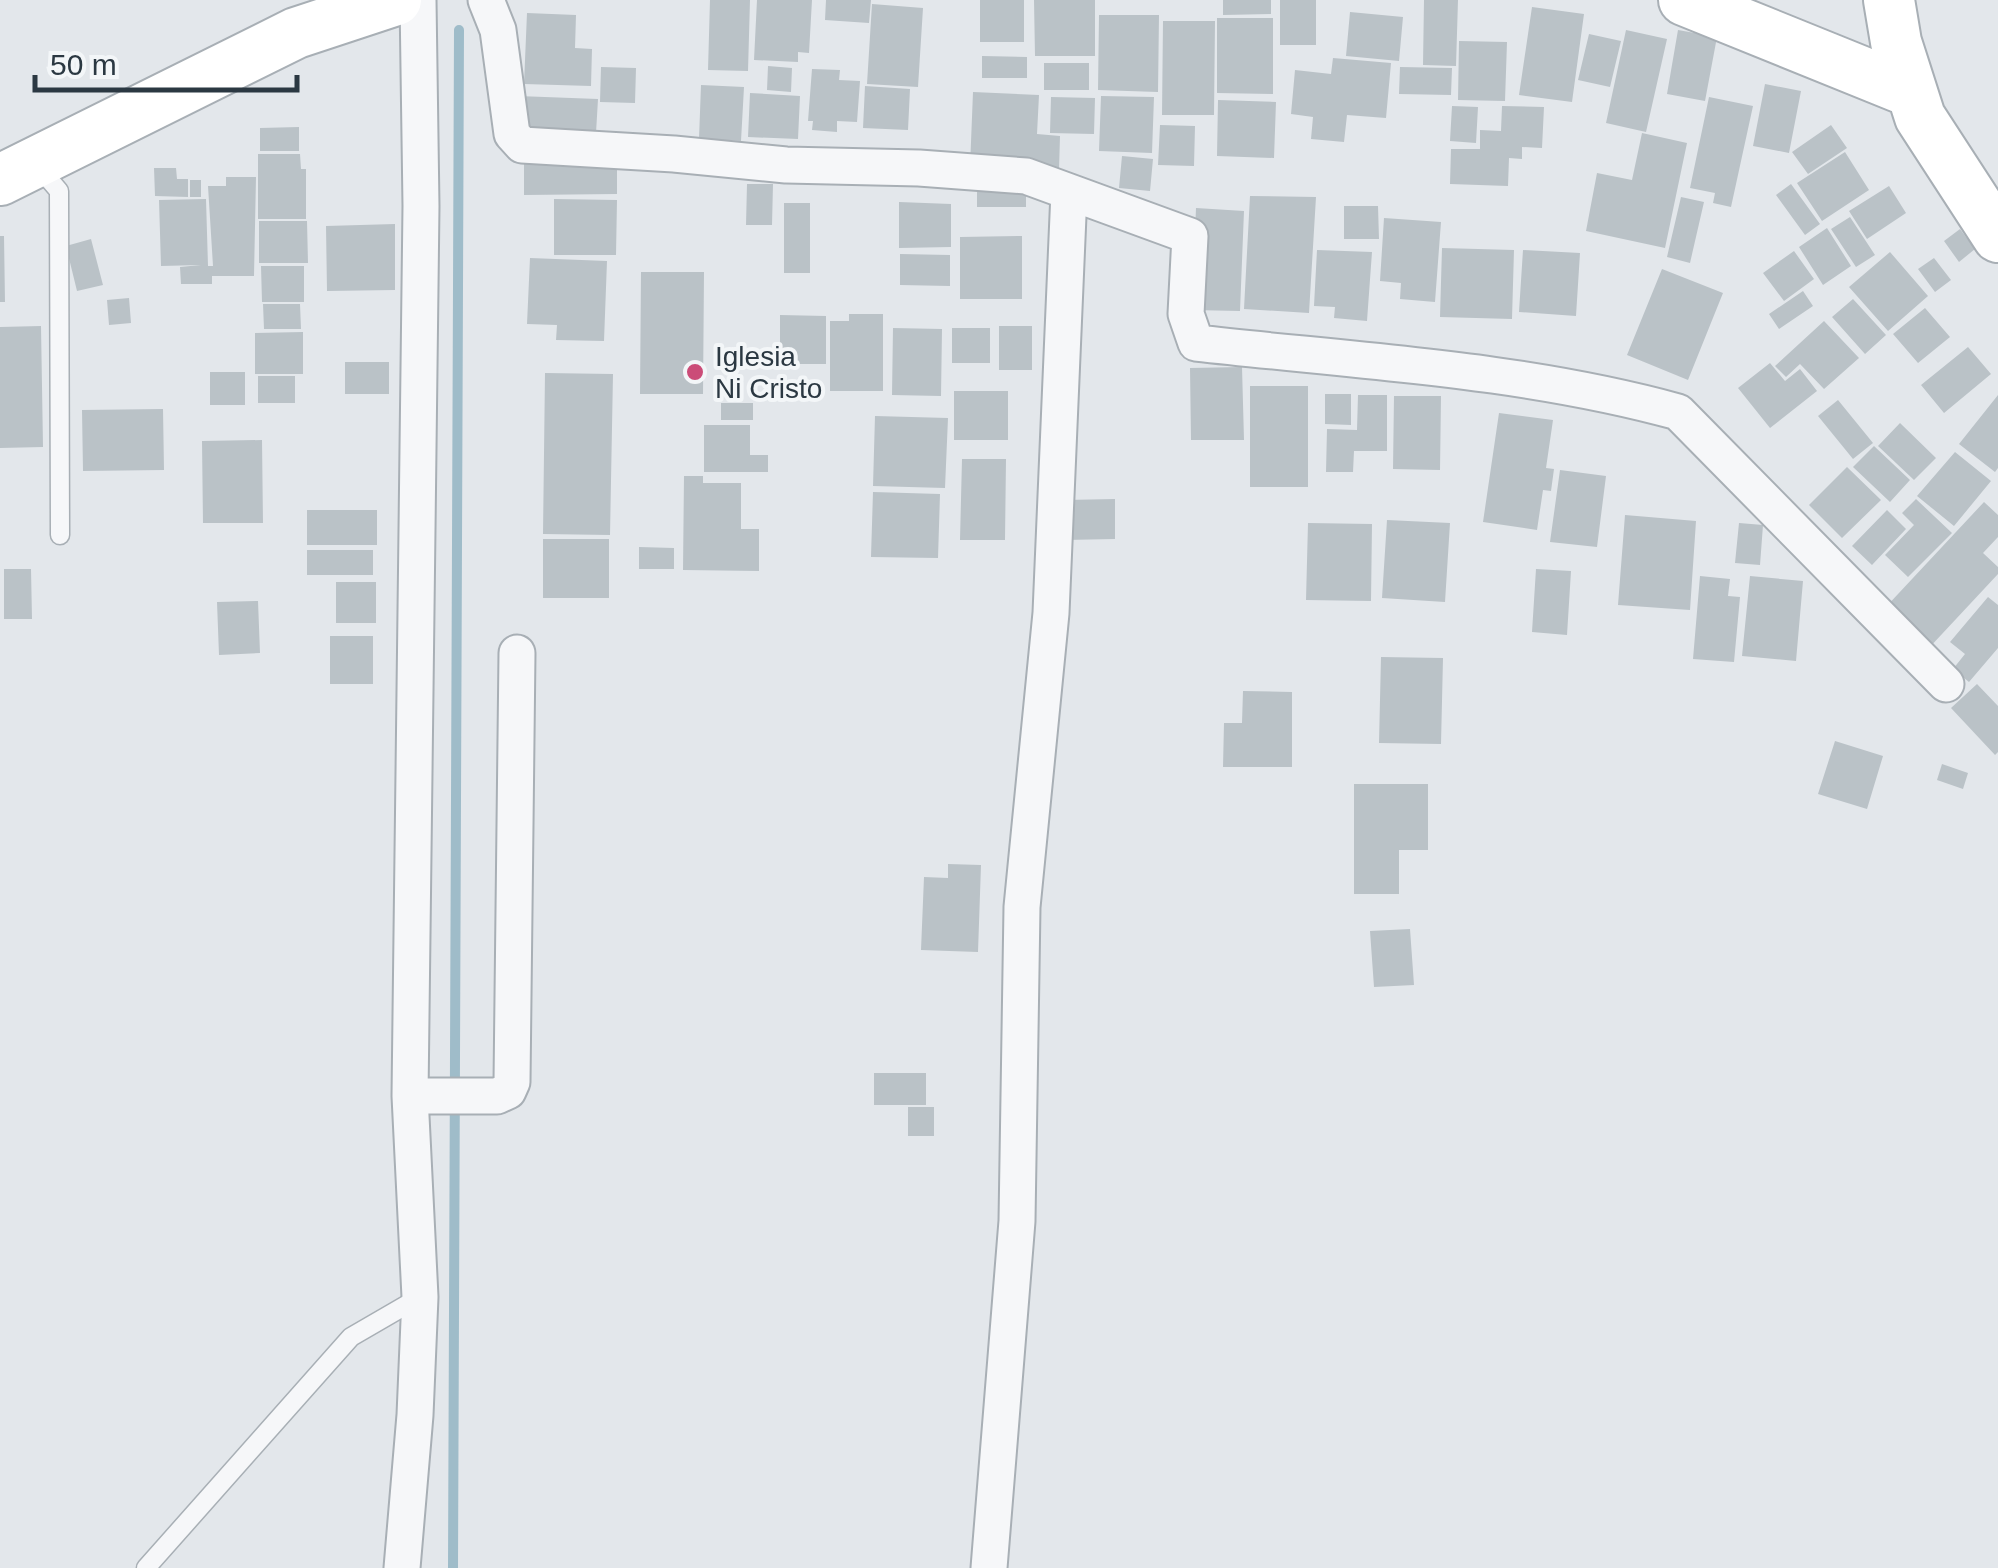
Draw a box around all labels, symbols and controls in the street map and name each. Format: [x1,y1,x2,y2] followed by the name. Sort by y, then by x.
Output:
[35,30,298,92] scale bar
[50,48,117,81] text: 50 m
[715,341,822,404] place label: Iglesia Ni Cristo
[684,361,706,383] marker: Iglesia Ni Cristo

